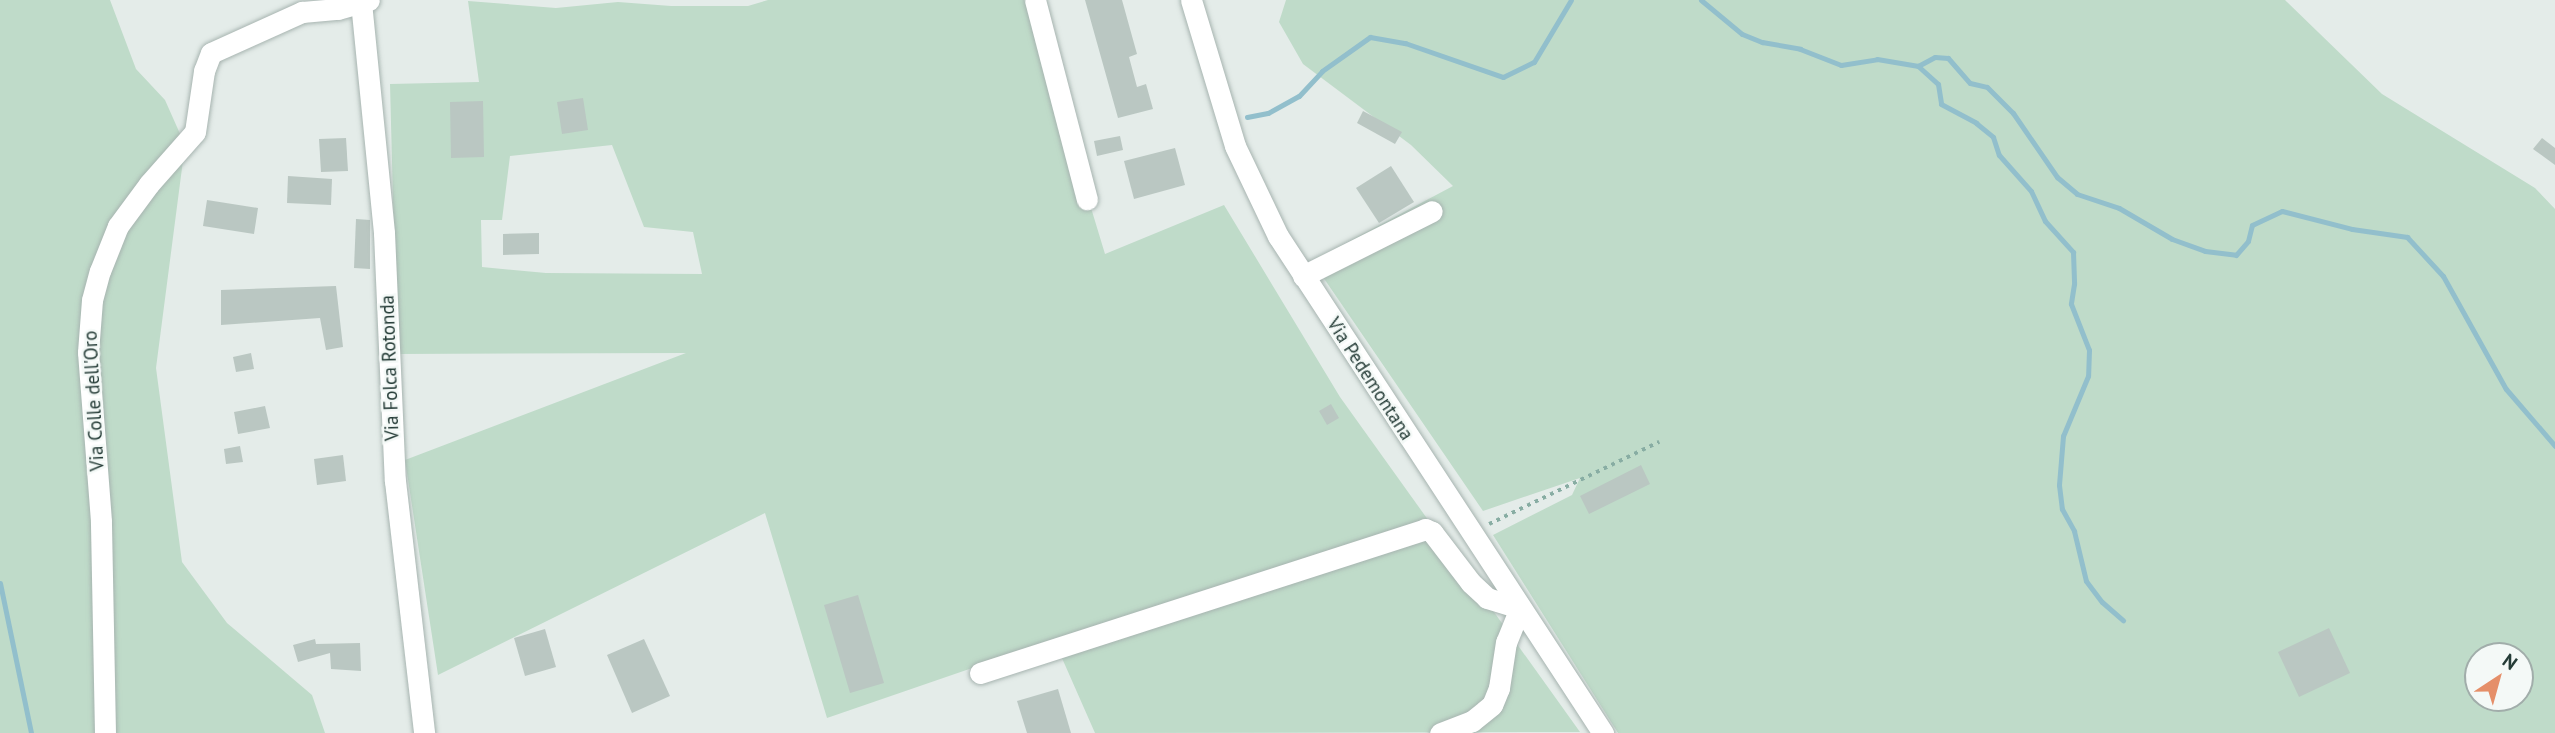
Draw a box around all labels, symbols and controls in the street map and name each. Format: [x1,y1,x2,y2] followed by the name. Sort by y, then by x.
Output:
[376,295,404,441] street label: Via Folca Rotonda
[1322,313,1418,445] street label: Via Pedemontana
[79,330,109,472] street label: Via Colle dell'Oro
[2464,642,2534,712] north arrow
[2498,648,2522,675] text: N

